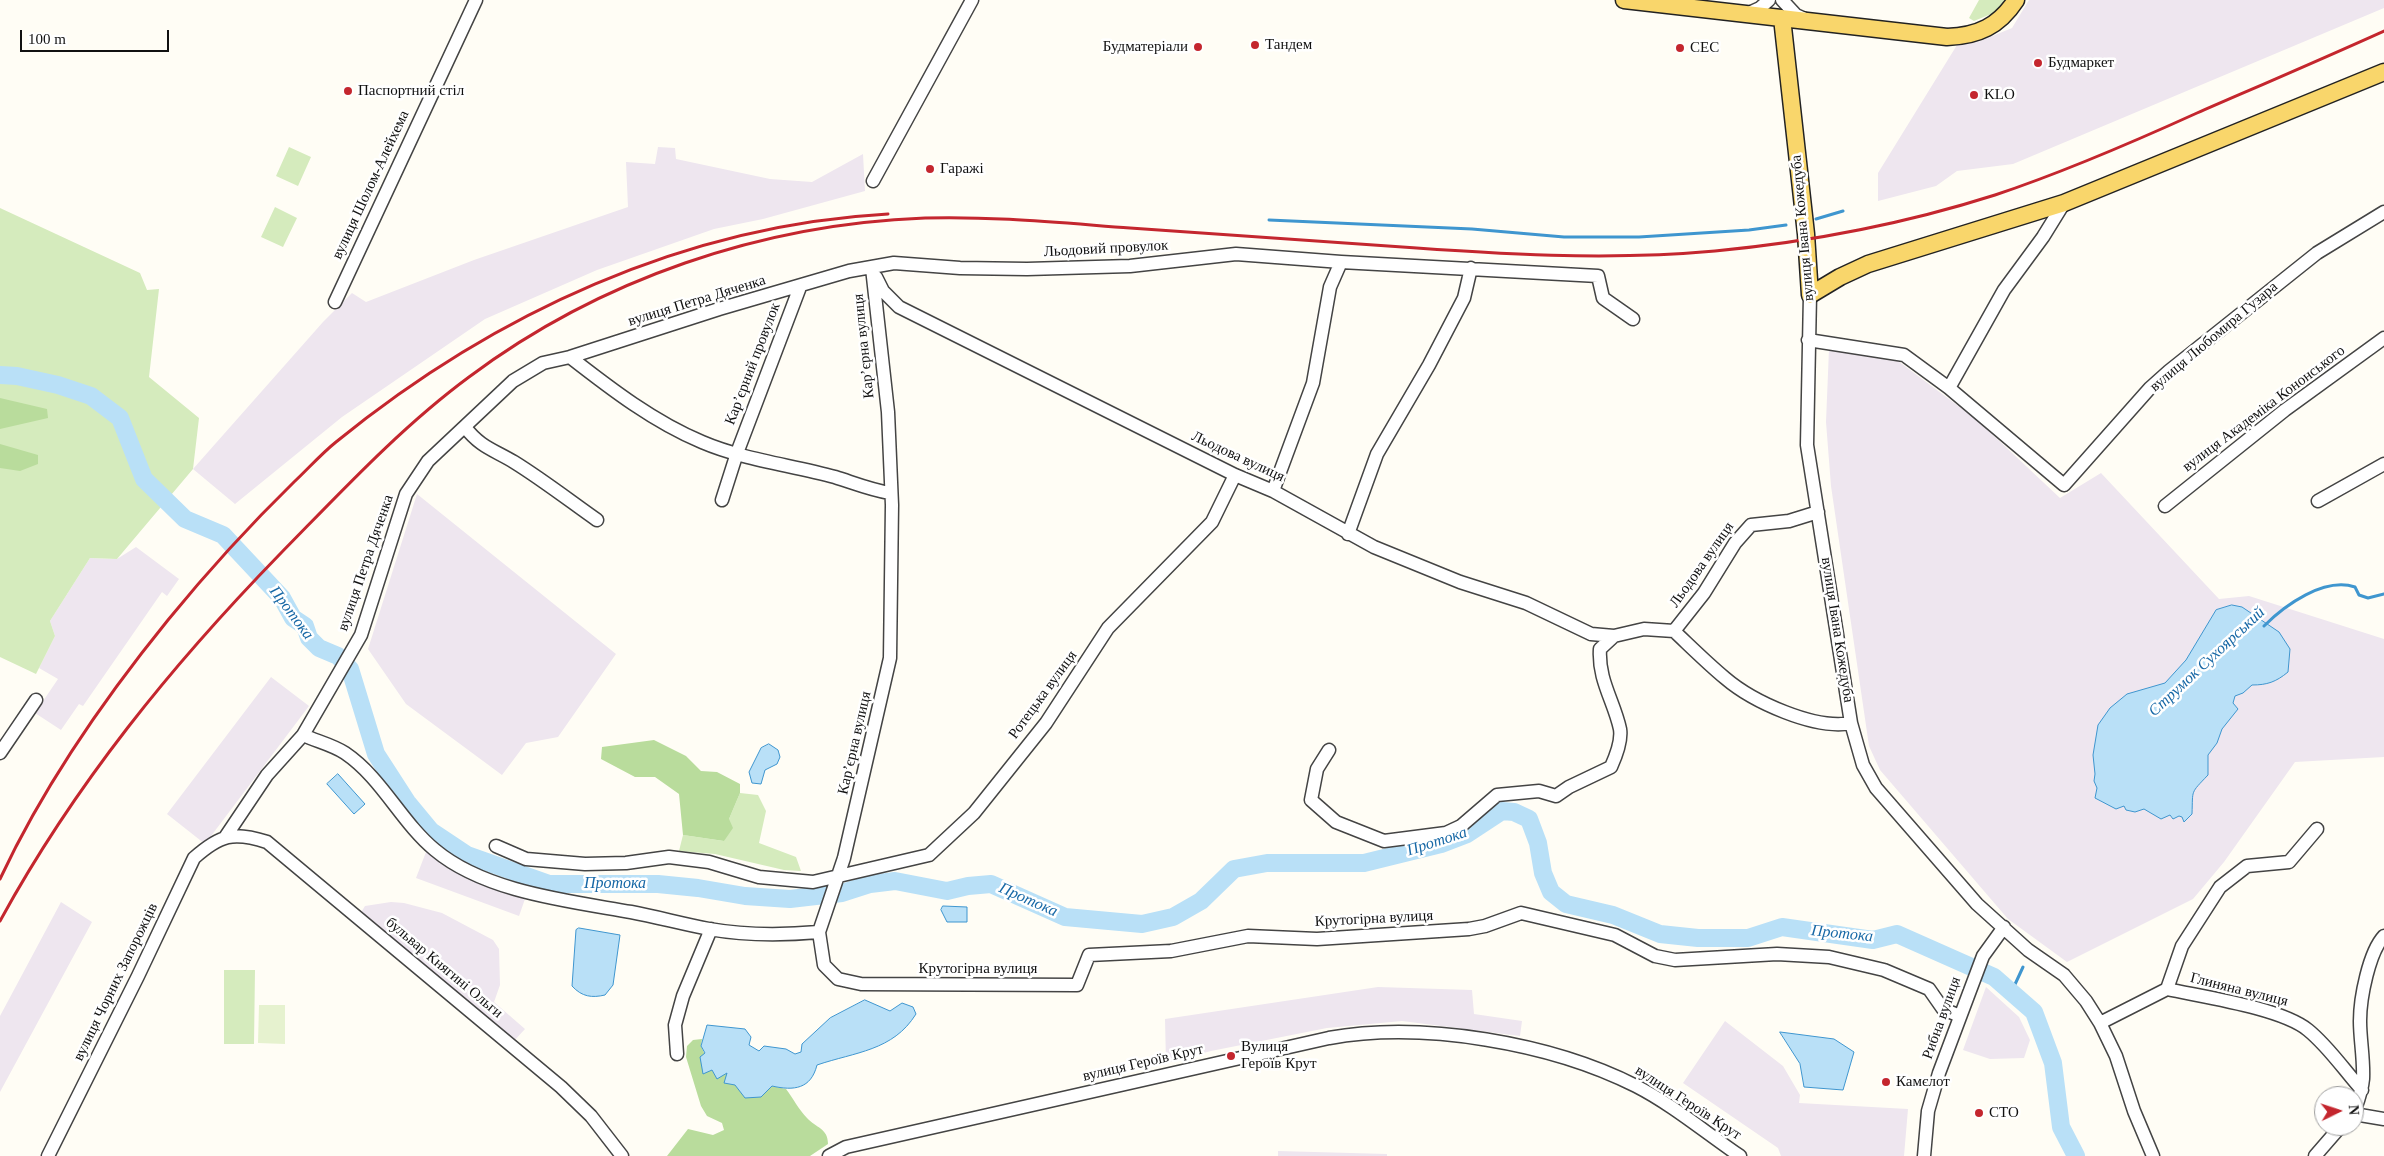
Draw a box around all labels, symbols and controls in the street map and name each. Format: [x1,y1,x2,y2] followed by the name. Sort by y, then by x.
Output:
[22,20,171,52] scale bar
[28,31,66,47] text: 100 m
[1265,36,1312,54] place label: Тандем
[1103,38,1188,56] place label: Будматеріали
[1249,39,1261,51] marker: Тандем
[1690,39,1719,57] place label: СЕС
[1192,41,1204,53] marker: Будматеріали
[1674,42,1686,54] marker: СЕС
[2048,54,2114,72] place label: Будмаркет
[2032,57,2044,69] marker: Будмаркет
[358,82,464,100] place label: Паспортний стіл
[342,85,354,97] marker: Паспортний стіл
[1984,86,2015,104] place label: KLO
[1968,89,1980,101] marker: KLO
[329,108,413,262] street label: вулиця Шолом-Алейхема
[1788,154,1818,302] street label: вулиця Івана Кожедуба
[940,160,984,178] place label: Гаражі
[924,163,936,175] marker: Гаражі
[1043,237,1169,261] street label: Льодовий провулок
[626,272,768,330] street label: вулиця Петра Дяченка
[2146,278,2282,396] street label: вулиця Любомира Гузара
[850,293,878,399] street label: Карʼєрна вулиця
[721,300,785,428] street label: Карʼєрний провулок
[2179,342,2349,476] street label: вулиця Академіка Кононського
[1189,428,1287,486] street label: Льодова вулиця
[334,493,398,633] street label: вулиця Петра Дяченка
[1666,519,1738,611] street label: Льодова вулиця
[1817,556,1857,704] street label: вулиця Івана Кожедуба
[265,582,317,644] water label: Протока
[2145,603,2269,721] water label: Струмок Сухоярський
[1005,647,1081,743] street label: Ротецька вулиця
[834,690,876,796] street label: Карʼєрна вулиця
[1404,823,1470,861] water label: Протока
[584,874,646,894] water label: Протока
[996,879,1060,921] water label: Протока
[70,900,162,1064] street label: вулиця Чорних Запорожців
[1314,907,1434,931] street label: Крутогірна вулиця
[382,914,506,1022] street label: бульвар Княгині Ольги
[1810,921,1874,947] water label: Протока
[919,960,1037,978] street label: Крутогірна вулиця
[2188,969,2290,1011] street label: Глиняна вулиця
[1919,974,1965,1062] street label: Рибна вулиця
[1241,1038,1317,1073] place label: Вулиця Героїв Крут
[1081,1040,1205,1086] street label: вулиця Героїв Крут
[1225,1050,1237,1062] marker: Вулиця Героїв Крут
[1631,1062,1745,1144] street label: вулиця Героїв Крут
[1896,1073,1950,1091] place label: Камєлот
[1880,1076,1892,1088] marker: Камєлот
[2314,1086,2364,1136] north arrow
[1989,1104,2019,1122] place label: СТО
[2346,1104,2361,1116] text: N
[1973,1107,1985,1119] marker: СТО

